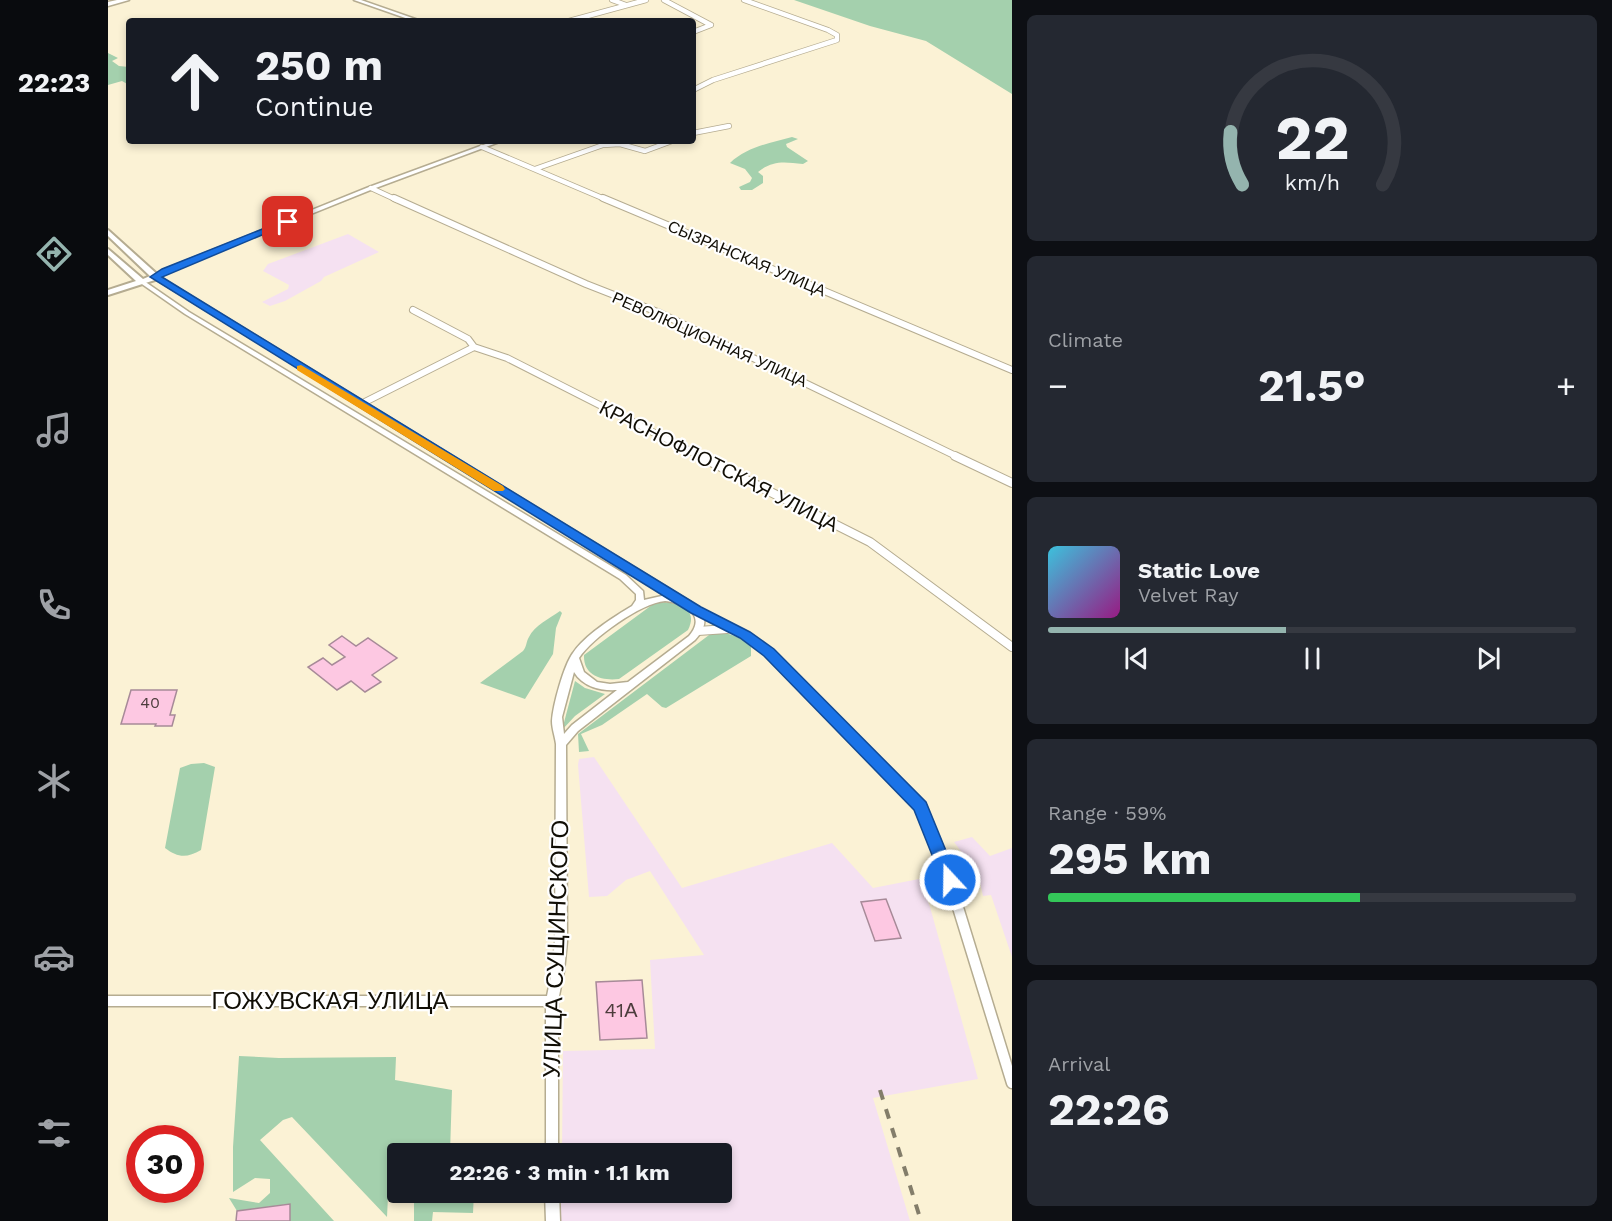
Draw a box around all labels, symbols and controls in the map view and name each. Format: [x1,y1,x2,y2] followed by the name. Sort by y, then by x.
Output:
[255,41,383,90] text: 250 m
[156,42,234,120] icon: ahead
[18,67,90,99] text: 22:23
[255,91,374,123] text: Continue
[1275,101,1349,174] text: 22
[1284,170,1340,195] text: km/h
[262,196,313,247] pin
[271,205,304,238] icon: arrive
[665,217,829,301] street label: СЫЗРАНСКАЯ УЛИЦА
[33,233,75,275] icon: directions
[609,288,810,391] street label: РЕВОЛЮЦИОННАЯ УЛИЦА
[1048,328,1123,352] text: Climate
[1258,359,1366,412] text: 21.5°
[1048,366,1068,405] text: −
[1556,366,1576,405] text: +
[596,395,843,537] street label: КРАСНОФЛОТСКАЯ УЛИЦА
[33,409,75,451] icon: music
[1138,558,1260,583] text: Static Love
[1138,583,1239,607] text: Velvet Ray
[33,584,75,626] icon: phone
[1120,642,1153,675] icon: previous
[1296,642,1329,675] icon: pause
[1472,642,1505,675] icon: next
[140,693,160,712] house number: 40
[33,760,75,802] icon: climate
[1048,801,1166,825] text: Range · 59%
[538,819,574,1079] street label: УЛИЦА СУЩИНСКОГО
[1048,832,1212,885] text: 295 km
[918,848,982,912] position arrow
[33,936,75,978] icon: car
[212,987,448,1015] street label: ГОЖУВСКАЯ УЛИЦА
[604,998,638,1022] house number: 41А
[1048,1052,1110,1076] text: Arrival
[1048,1083,1170,1136] text: 22:26
[33,1112,75,1154] icon: filters
[126,1125,204,1203] speed limit sign: 30
[449,1160,670,1185] text: 22:26 · 3 min · 1.1 km

